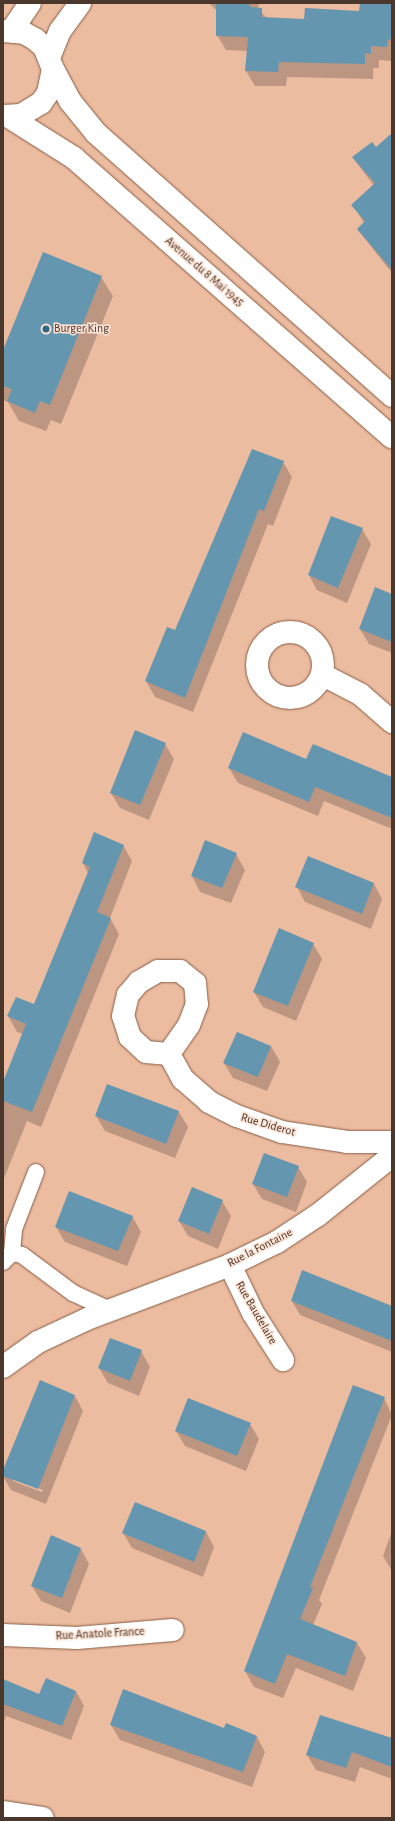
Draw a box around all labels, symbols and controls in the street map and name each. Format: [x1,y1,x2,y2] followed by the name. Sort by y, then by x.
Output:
[162,234,246,310] street label: Avenue du 8 Mai 1945
[54,322,109,336] place label: Burger King
[41,324,51,334] marker: Burger King
[239,1110,297,1140] street label: Rue Diderot
[225,1225,295,1271] street label: Rue la Fontaine
[232,1279,280,1347] street label: Rue Baudelaire
[55,1624,145,1644] street label: Rue Anatole France

